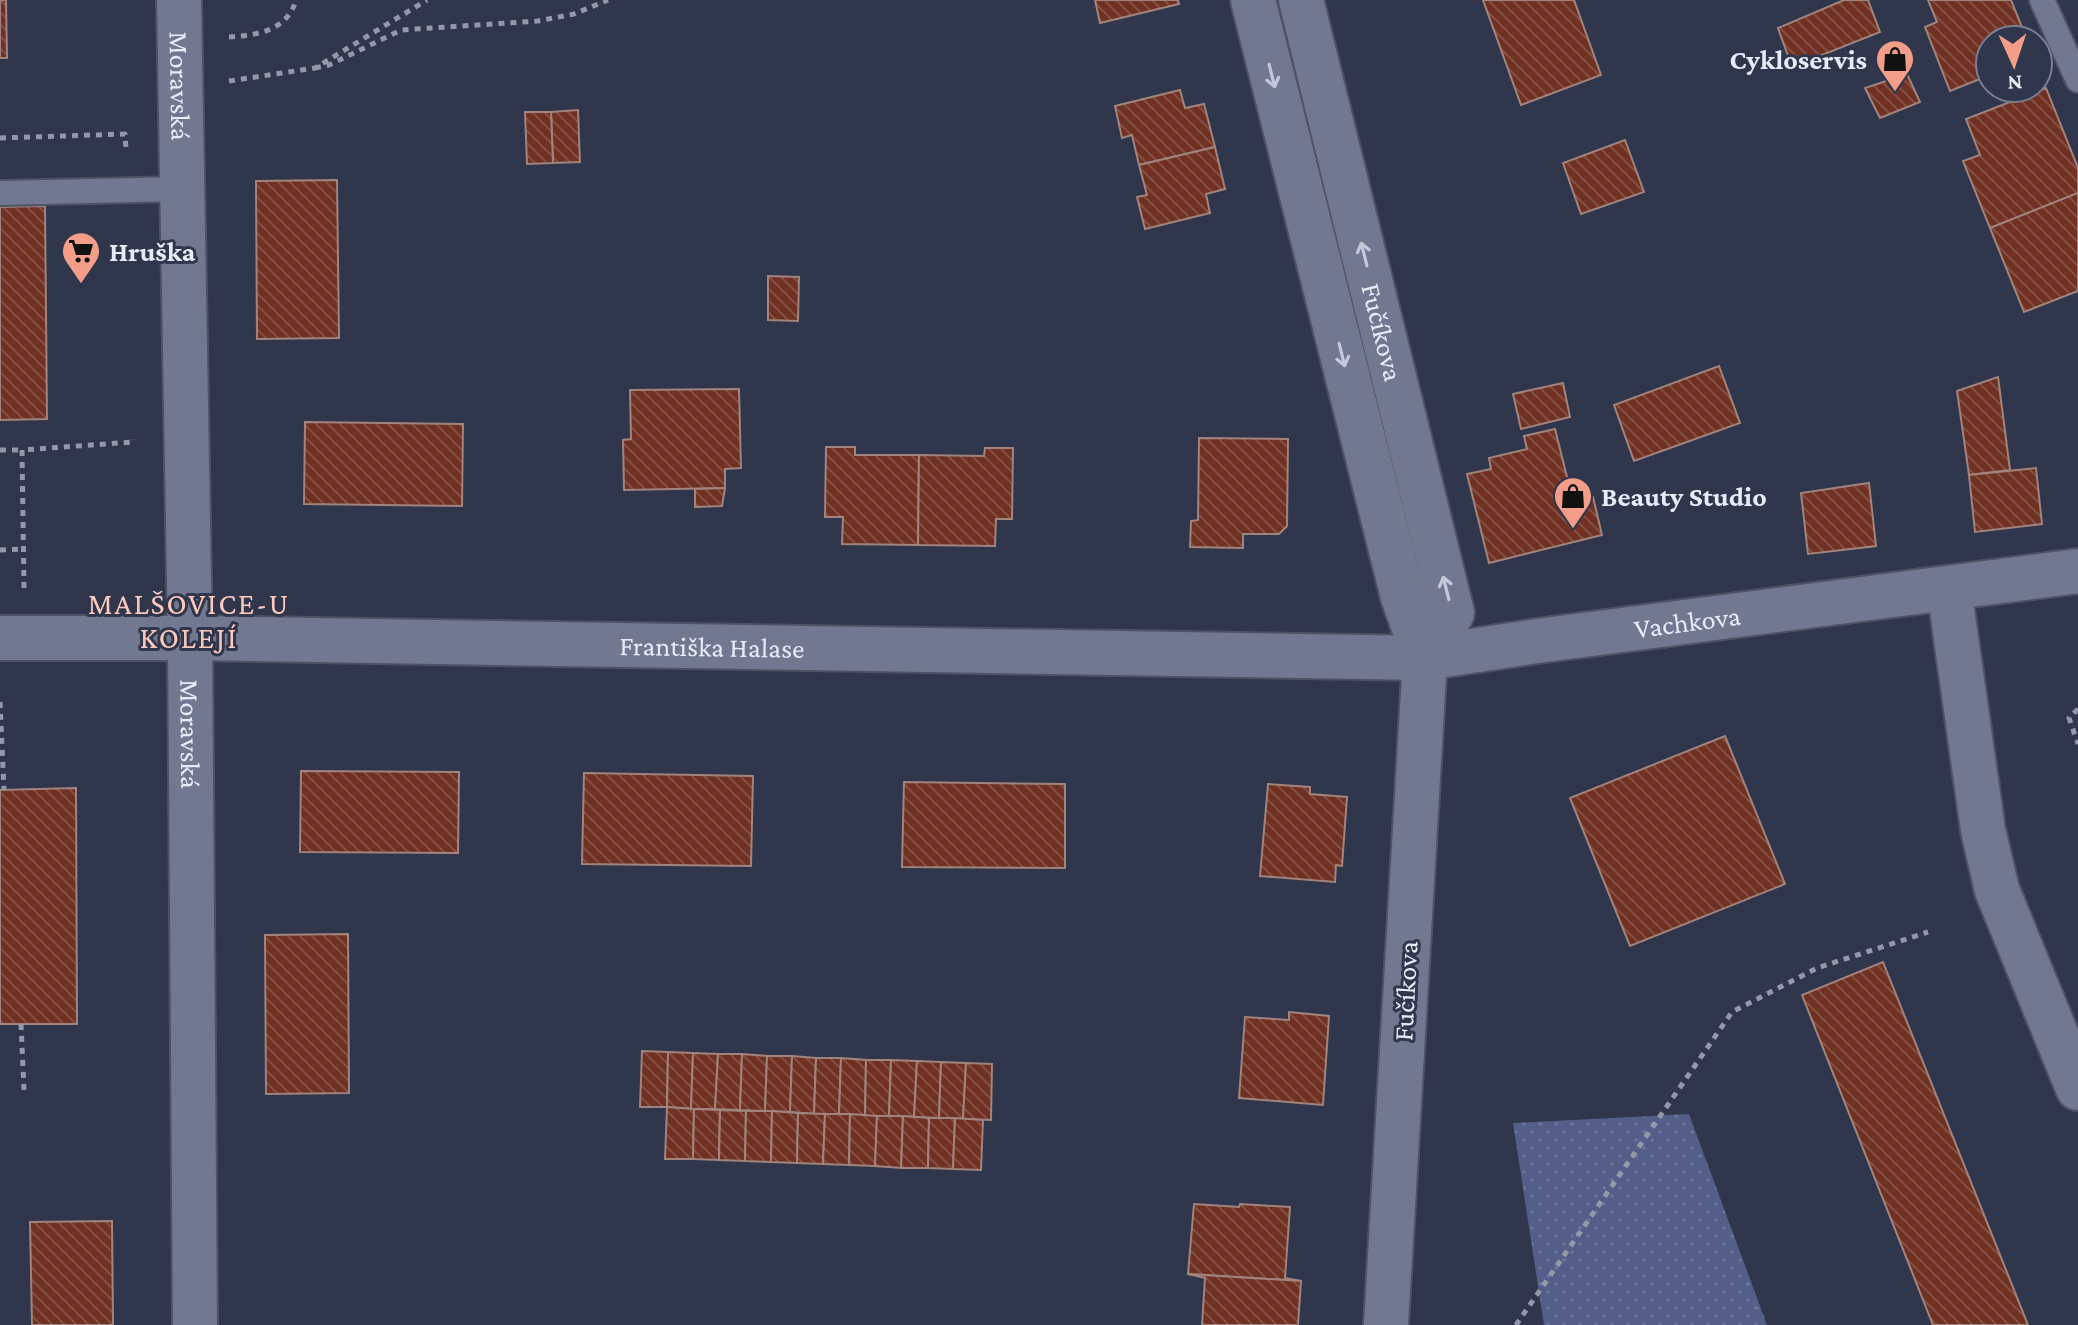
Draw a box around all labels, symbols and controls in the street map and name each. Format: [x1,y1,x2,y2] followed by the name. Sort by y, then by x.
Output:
[1974,24,2054,104] north arrow
[164,31,196,141] street label: Moravská
[1874,38,1916,93] shop icon: Cykloservis
[1729,44,1867,75] place label: Cykloservis
[1266,62,1281,88] one-way arrow
[2007,71,2023,96] text: N
[60,230,102,285] supermarket icon: Hruška
[109,236,196,267] place label: Hruška
[1356,242,1371,268] one-way arrow
[1355,280,1409,384] street label: Fučíkova
[1336,341,1351,367] one-way arrow
[1552,475,1594,530] shop icon: Beauty Studio
[1601,481,1767,512] place label: Beauty Studio
[1438,576,1453,602] one-way arrow
[88,587,290,654] district label: MALŠOVICE-U KOLEJÍ
[1632,600,1742,644] street label: Vachkova
[619,630,805,664] street label: Františka Halase
[174,679,206,789] street label: Moravská
[1387,940,1424,1042] street label: Fučíkova

